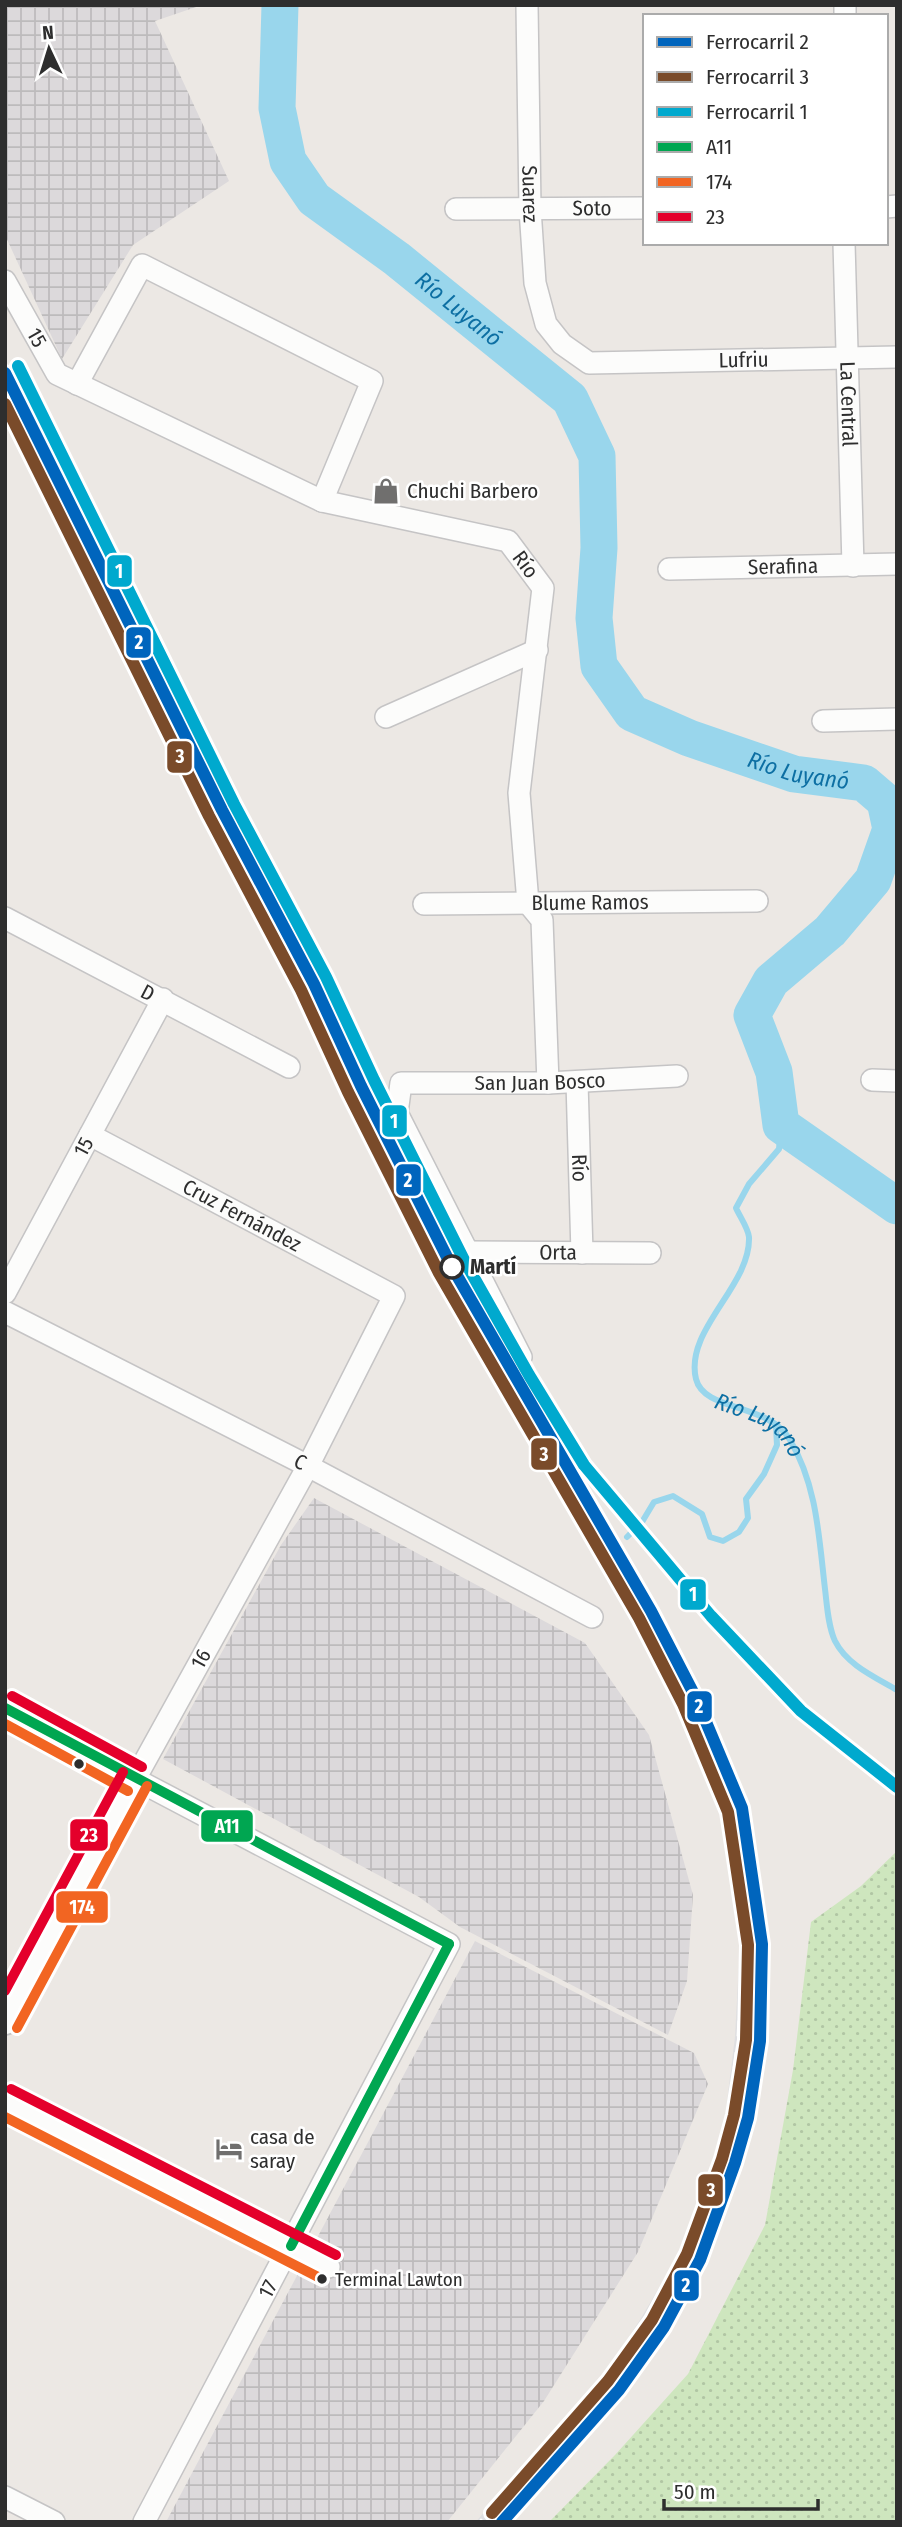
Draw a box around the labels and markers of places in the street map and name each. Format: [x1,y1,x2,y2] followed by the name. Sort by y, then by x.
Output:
[371,476,401,506] shop icon: Chuchi Barbero
[407,478,538,504] place label: Chuchi Barbero
[470,1254,517,1280] place label: Martí
[440,1255,464,1279] marker: Martí
[72,1757,86,1771] unlabelled marker
[250,2124,315,2174] place label: casa de saray
[214,2134,244,2164] hotel icon: casa de saray
[335,2268,463,2291] place label: Terminal Lawton
[315,2272,329,2286] marker: Terminal Lawton

